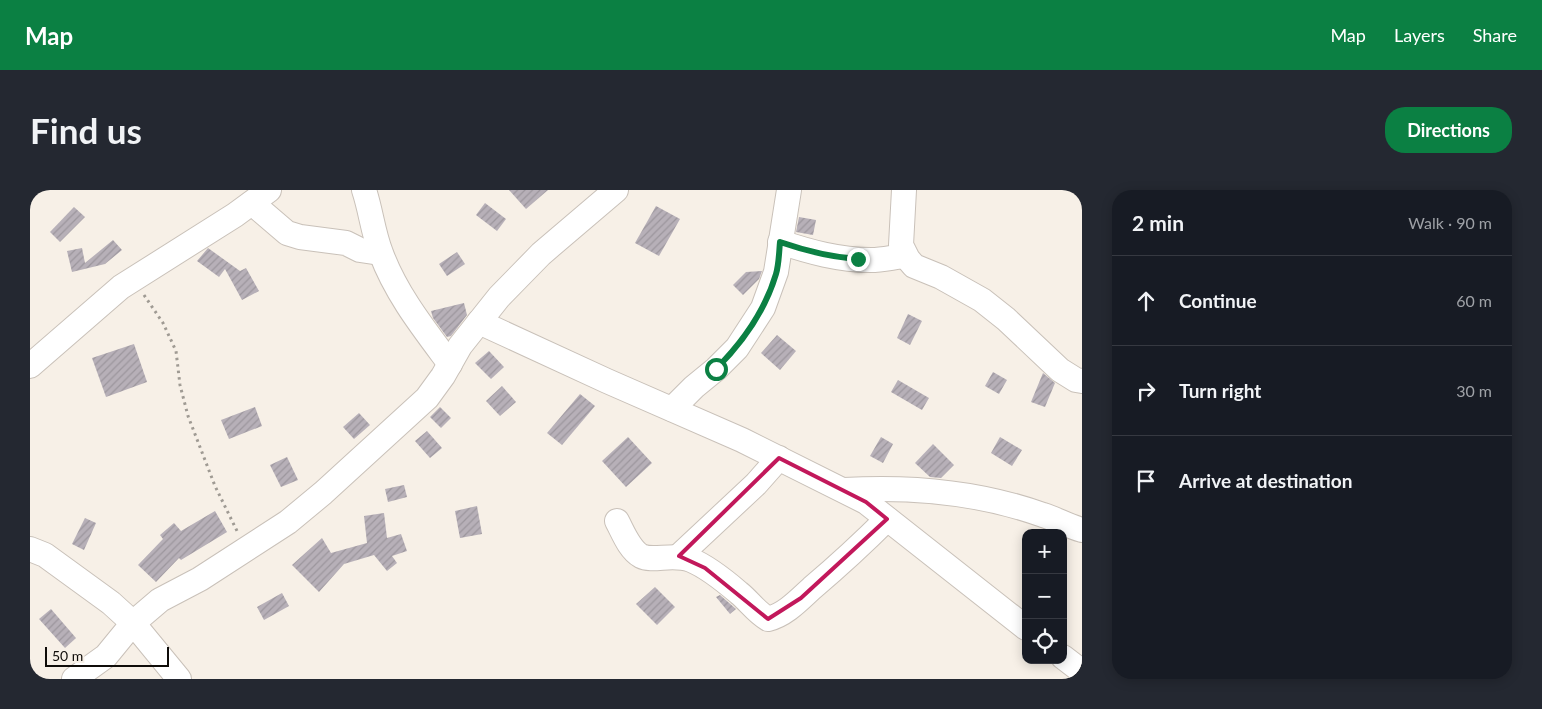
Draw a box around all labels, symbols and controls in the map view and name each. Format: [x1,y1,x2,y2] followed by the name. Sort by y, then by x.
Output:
[25,21,73,50] text: Map
[1330,24,1366,46] text: Map
[1394,24,1445,46] text: Layers
[1473,24,1517,46] text: Share
[1385,107,1512,153] button: Directions
[30,109,142,151] text: Find us
[1132,210,1184,235] text: 2 min
[1408,213,1492,232] text: Walk · 90 m
[847,248,870,271] route end
[1132,287,1160,315] icon: ahead
[1179,289,1257,312] text: Continue
[1456,291,1492,310] text: 60 m
[705,358,728,381] route start
[1132,377,1160,405] icon: right
[1179,379,1261,402] text: Turn right
[1456,381,1492,400] text: 30 m
[1132,467,1160,495] icon: arrive
[1179,469,1352,492] text: Arrive at destination
[1022,529,1067,664] map controls
[1022,529,1067,574] button: +
[1022,574,1067,619] button: −
[1022,619,1067,664] button: locate
[45,644,169,667] scale bar
[52,647,83,664] text: 50 m

